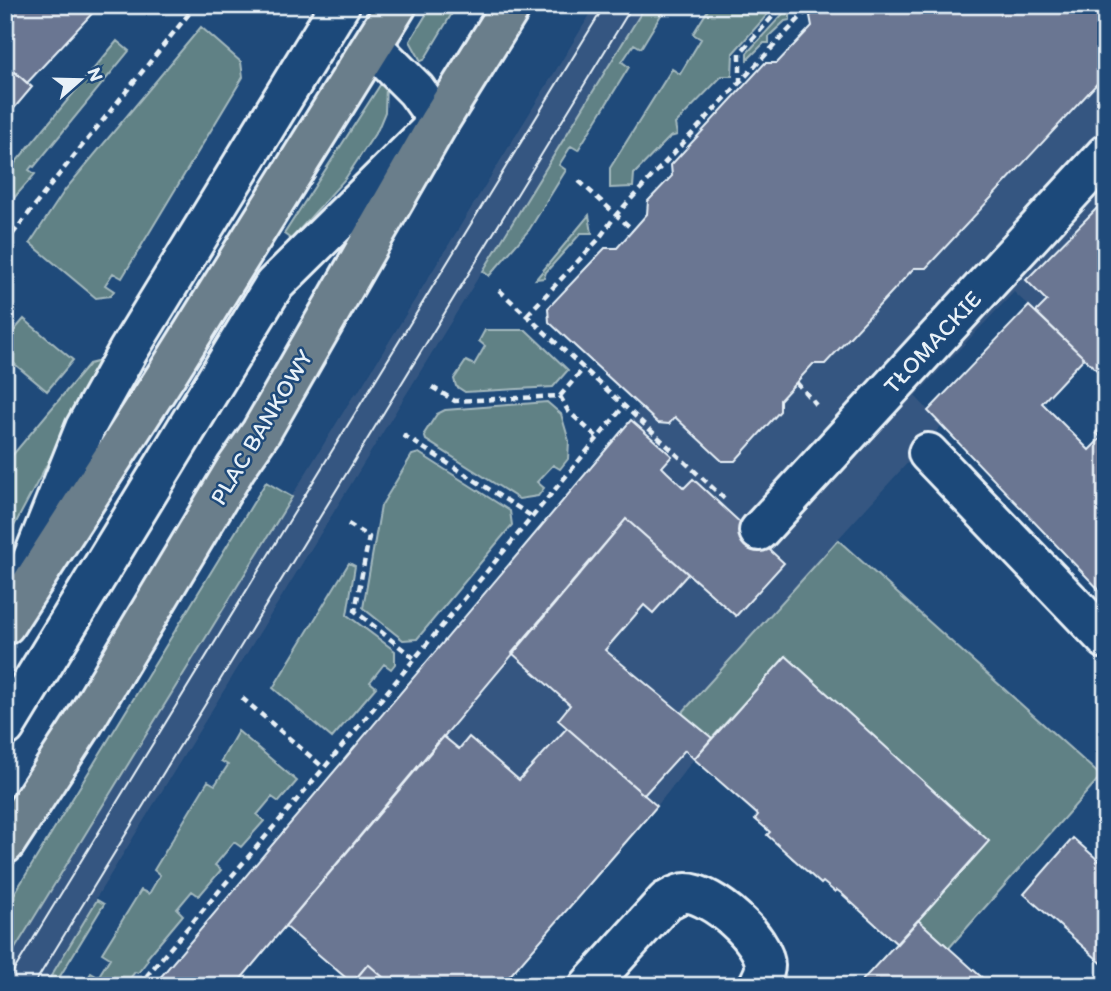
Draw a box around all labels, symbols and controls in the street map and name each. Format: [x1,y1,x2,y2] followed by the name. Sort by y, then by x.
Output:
[46,46,116,116] north arrow
[83,64,109,84] text: N
[877,284,987,400] street label: TŁOMACKIE
[203,344,319,510] street label: PLAC BANKOWY

